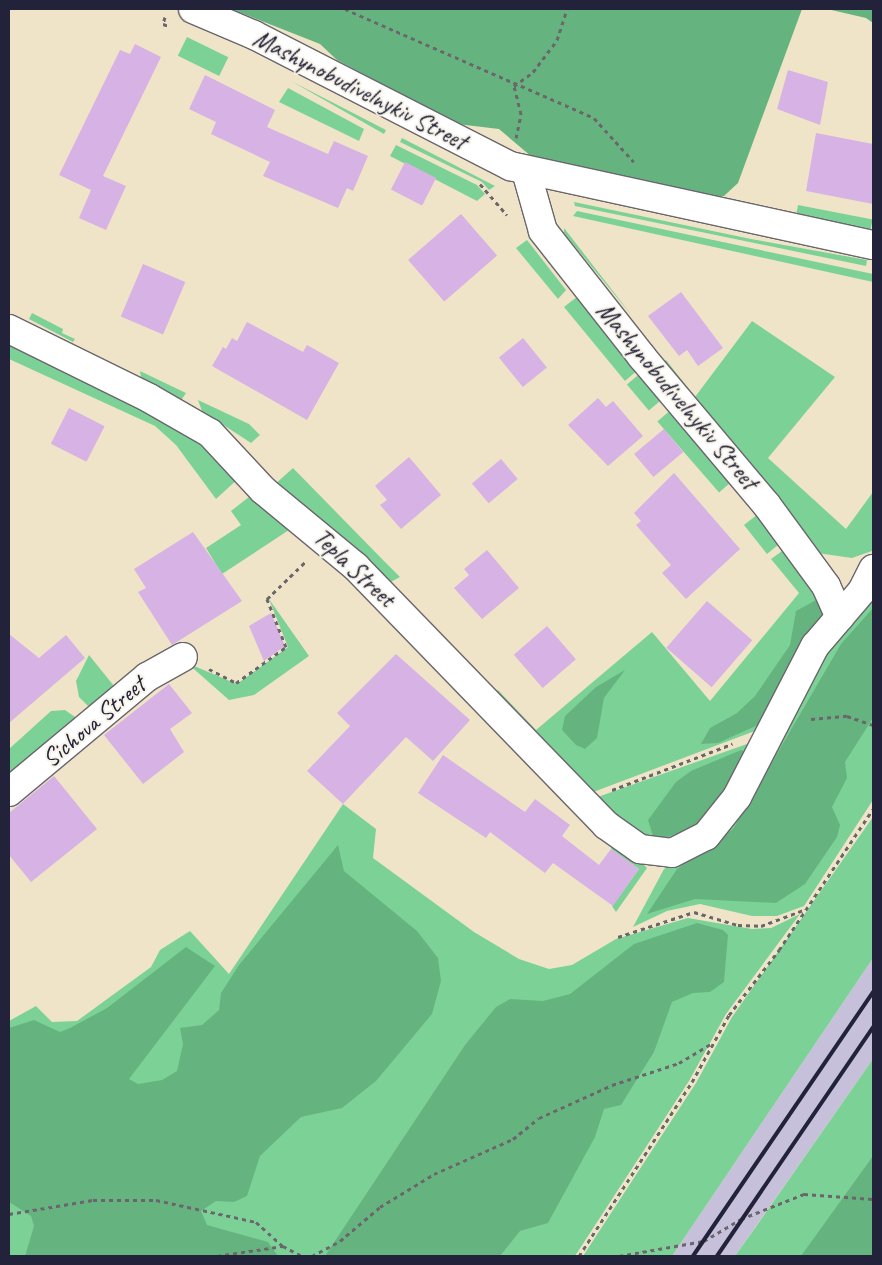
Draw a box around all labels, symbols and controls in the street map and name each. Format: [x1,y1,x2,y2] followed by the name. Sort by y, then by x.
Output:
[248,23,472,157] street label: Mashynobudivelnykiv Street
[590,296,764,496] street label: Mashynobudivelnykiv Street
[307,522,401,614] street label: Tepla Street
[36,670,152,774] street label: Sichova Street

